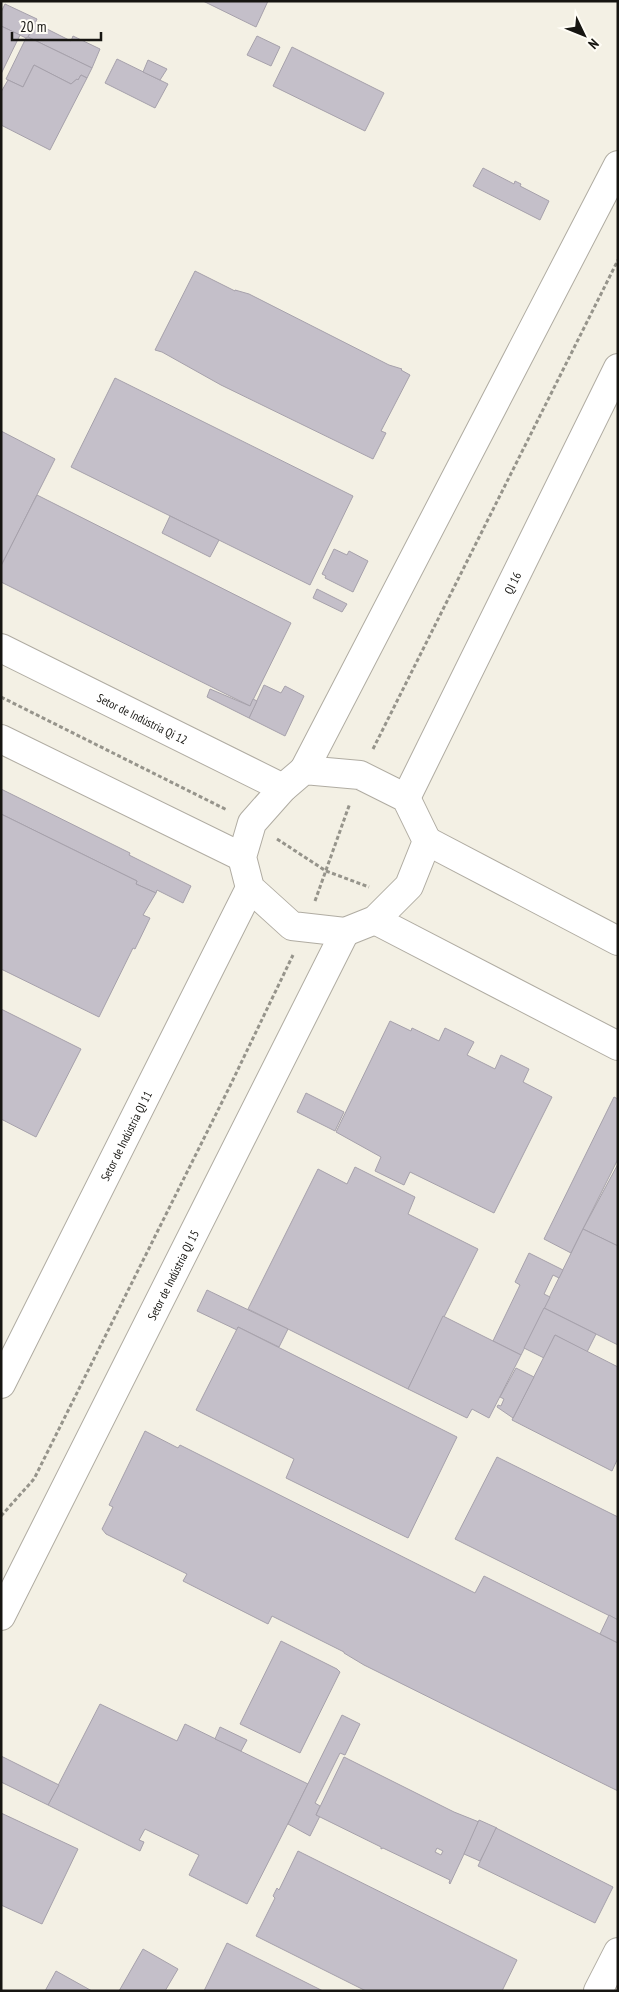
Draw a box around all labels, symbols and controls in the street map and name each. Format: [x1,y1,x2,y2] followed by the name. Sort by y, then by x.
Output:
[12,10,101,42] scale bar
[559,10,609,60] north arrow
[20,17,46,36] text: 20 m
[584,35,603,53] text: N
[500,569,524,596] street label: QI 16
[95,690,190,747] street label: Setor de Indústria Qi 12
[97,1088,155,1183] street label: Setor de Indústria QI 11
[144,1227,202,1322] street label: Setor de Indústria QI 15

